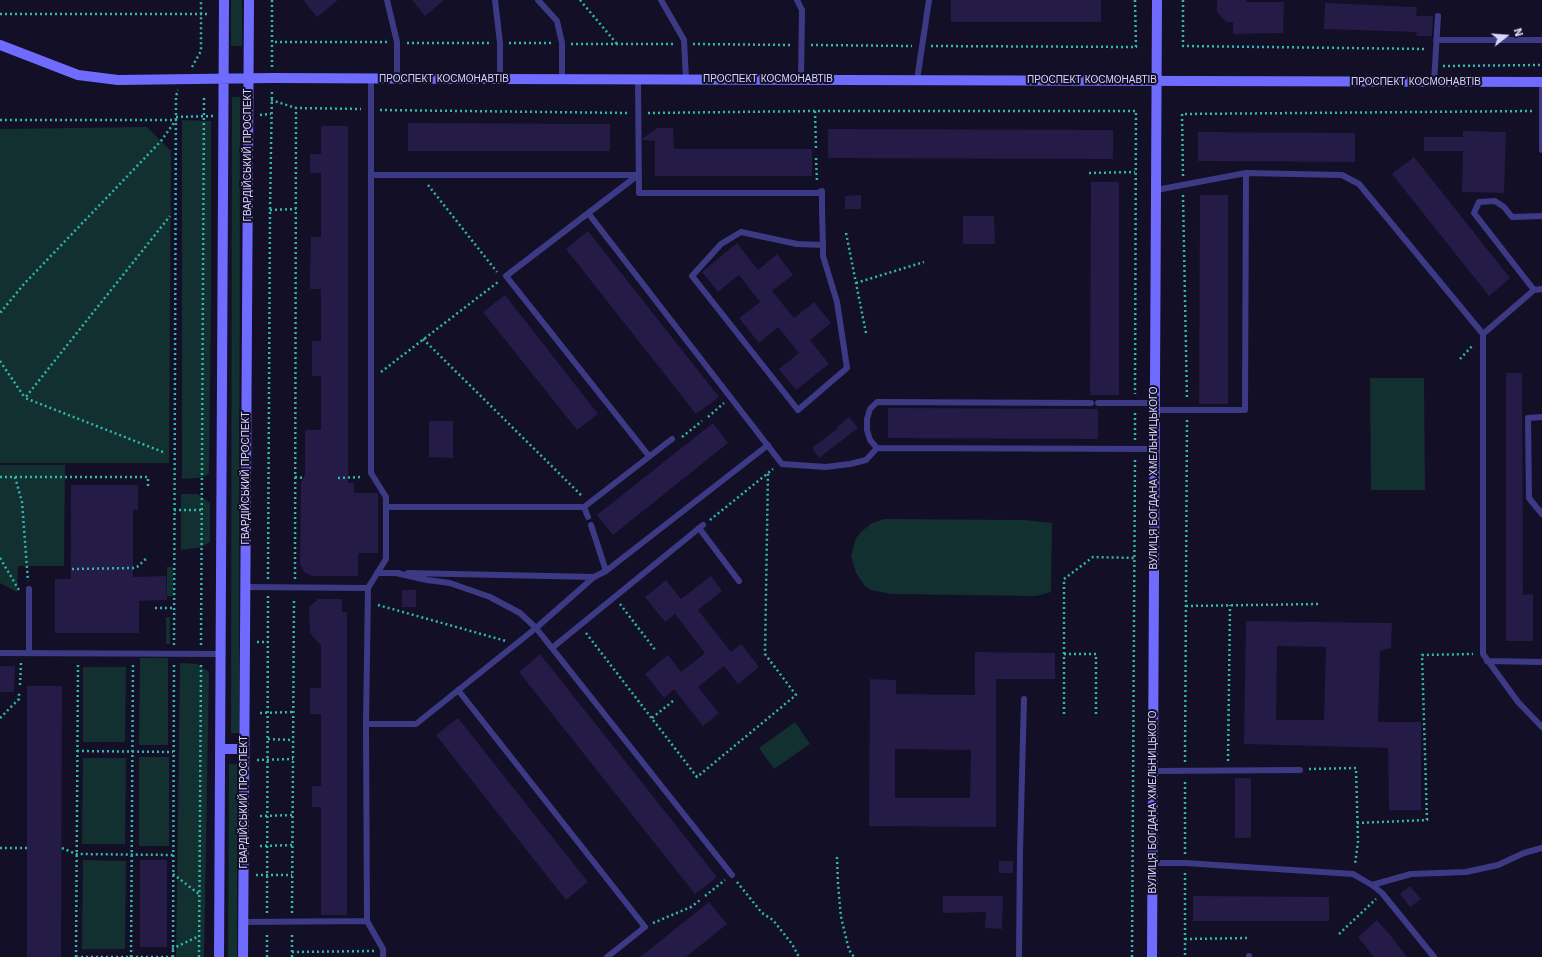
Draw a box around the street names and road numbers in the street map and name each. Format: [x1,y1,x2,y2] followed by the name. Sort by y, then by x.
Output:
[379,73,509,85] street label: ПРОСПЕКТ КОСМОНАВТІВ
[703,73,833,85] street label: ПРОСПЕКТ КОСМОНАВТІВ
[1027,74,1157,86] street label: ПРОСПЕКТ КОСМОНАВТІВ
[1351,76,1481,88] street label: ПРОСПЕКТ КОСМОНАВТІВ
[242,89,254,221] street label: ГВАРДІЙСЬКИЙ ПРОСПЕКТ
[1148,386,1160,570] street label: ВУЛИЦЯ БОГДАНА ХМЕЛЬНИЦЬКОГО
[240,412,252,544] street label: ГВАРДІЙСЬКИЙ ПРОСПЕКТ
[1147,710,1159,894] street label: ВУЛИЦЯ БОГДАНА ХМЕЛЬНИЦЬКОГО
[238,736,250,868] street label: ГВАРДІЙСЬКИЙ ПРОСПЕКТ

